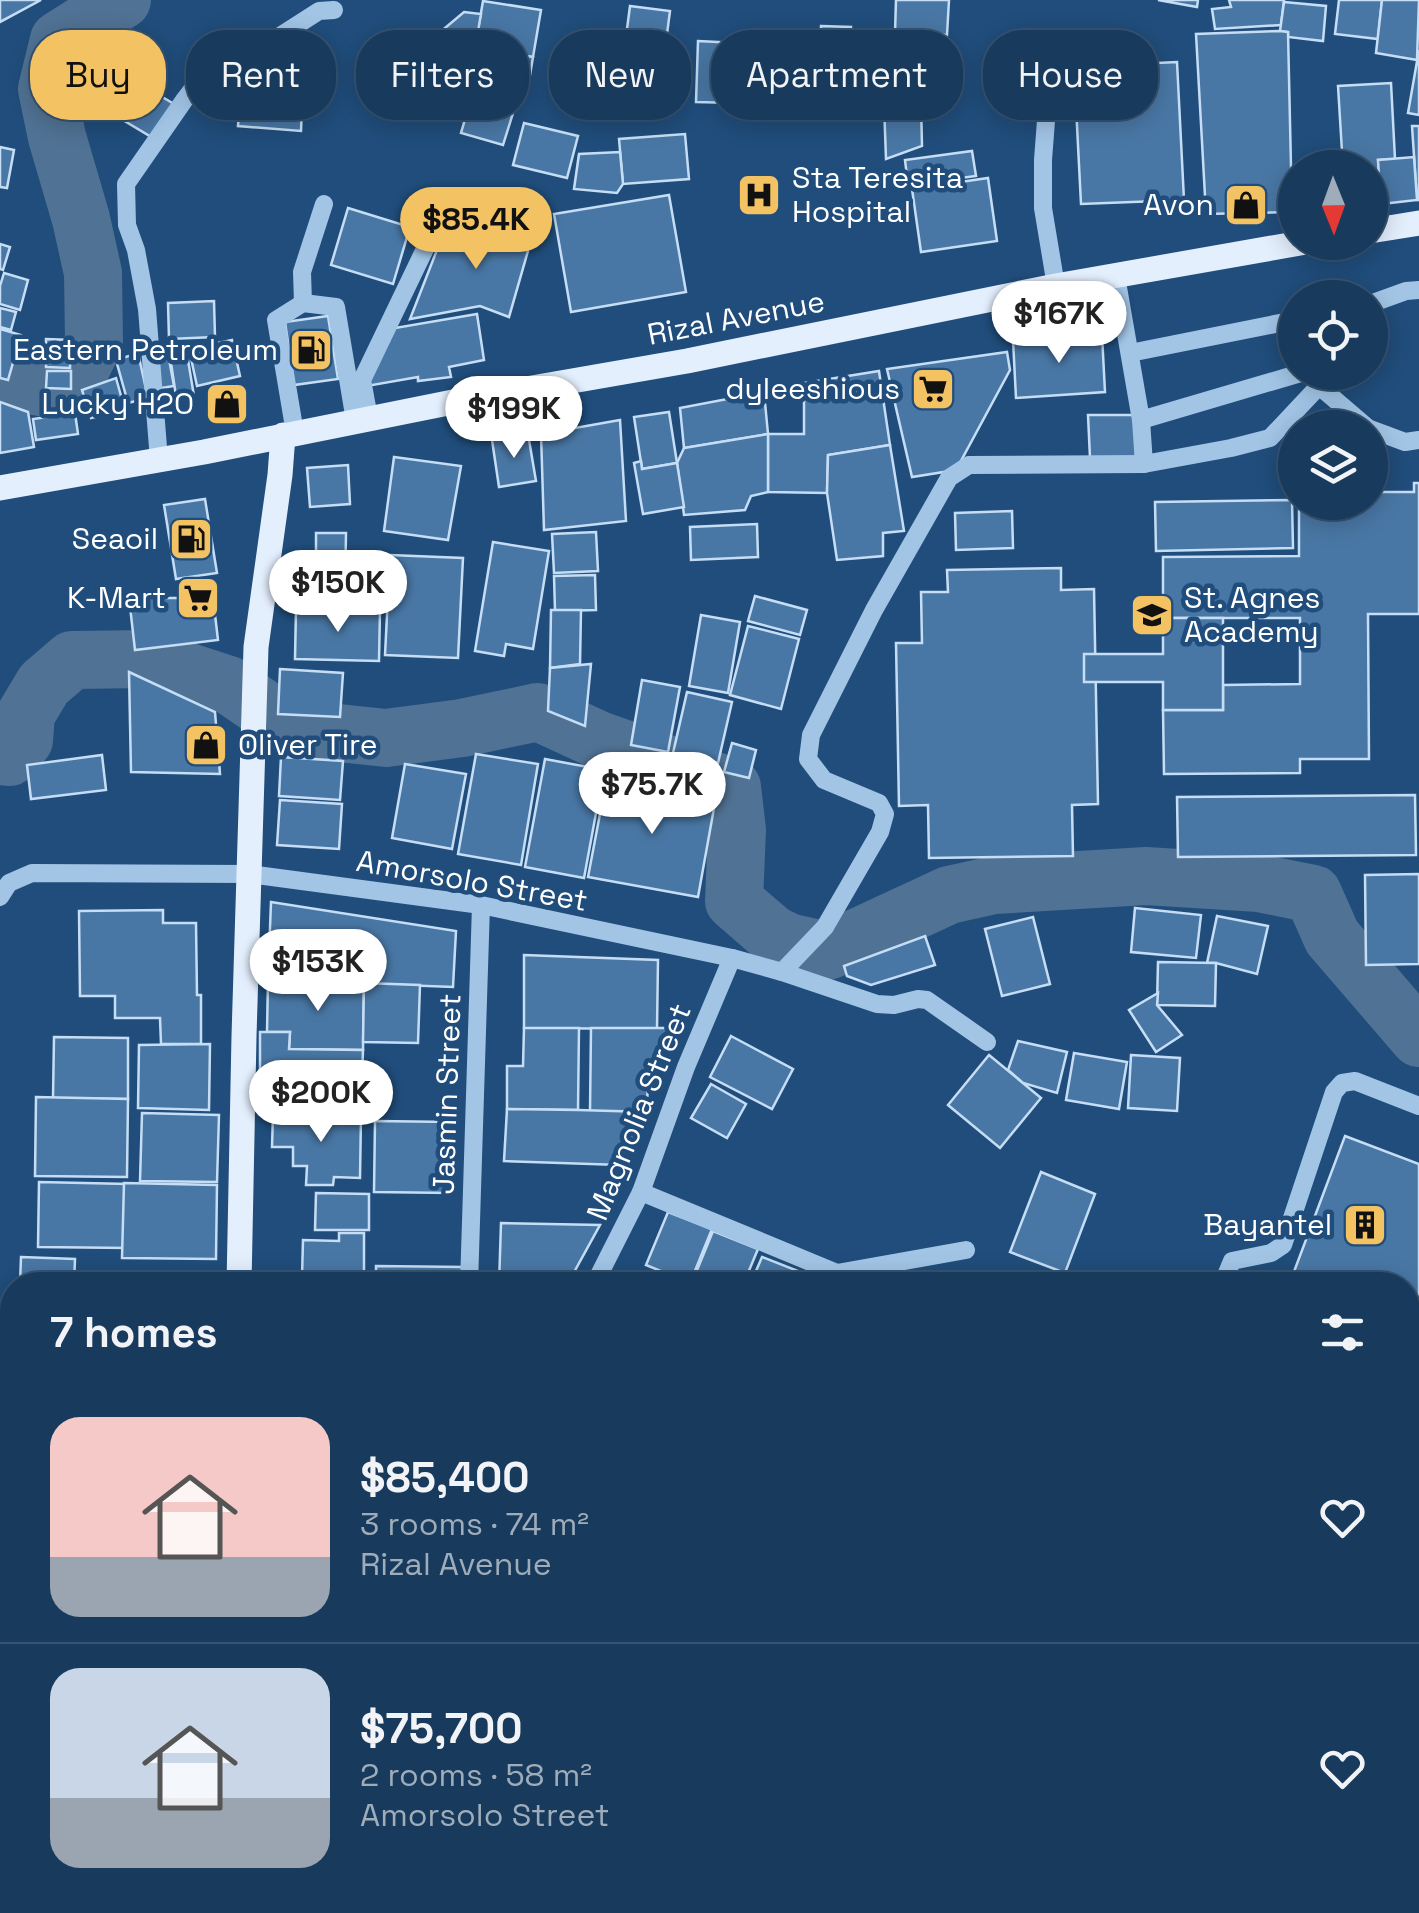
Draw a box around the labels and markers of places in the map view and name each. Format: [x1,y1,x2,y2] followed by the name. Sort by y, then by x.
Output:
[792,158,963,231] place label: Sta Teresita Hospital
[736,172,782,218] hospital icon: Sta Teresita Hospital
[1223,182,1269,228] shop icon: Avon
[1143,185,1214,224] place label: Avon
[395,187,557,272] pin: $85.4K
[989,281,1129,366] pin: $167K
[288,327,334,373] fuel station icon: Eastern Petroleum
[13,330,278,369] place label: Eastern Petroleum
[910,366,956,412] supermarket icon: dyleeshious
[725,369,900,408] place label: dyleeshious
[444,376,584,461] pin: $199K
[204,381,250,427] shop icon: Lucky H2O
[41,384,194,423] place label: Lucky H2O
[168,516,214,562] fuel station icon: Seaoil
[72,519,158,558] place label: Seaoil
[268,550,408,635] pin: $150K
[175,575,221,621] supermarket icon: K-Mart
[67,578,166,617] place label: K-Mart
[1184,578,1320,651] place label: St. Agnes Academy
[1129,592,1175,638] school or university icon: St. Agnes Academy
[183,722,229,768] shop icon: Oliver Tire
[238,725,378,764] place label: Oliver Tire
[571,752,733,837] pin: $75.7K
[248,929,388,1014] pin: $153K
[251,1060,391,1145] pin: $200K
[1342,1202,1388,1248] building icon: Bayantel
[1203,1205,1332,1244] place label: Bayantel

